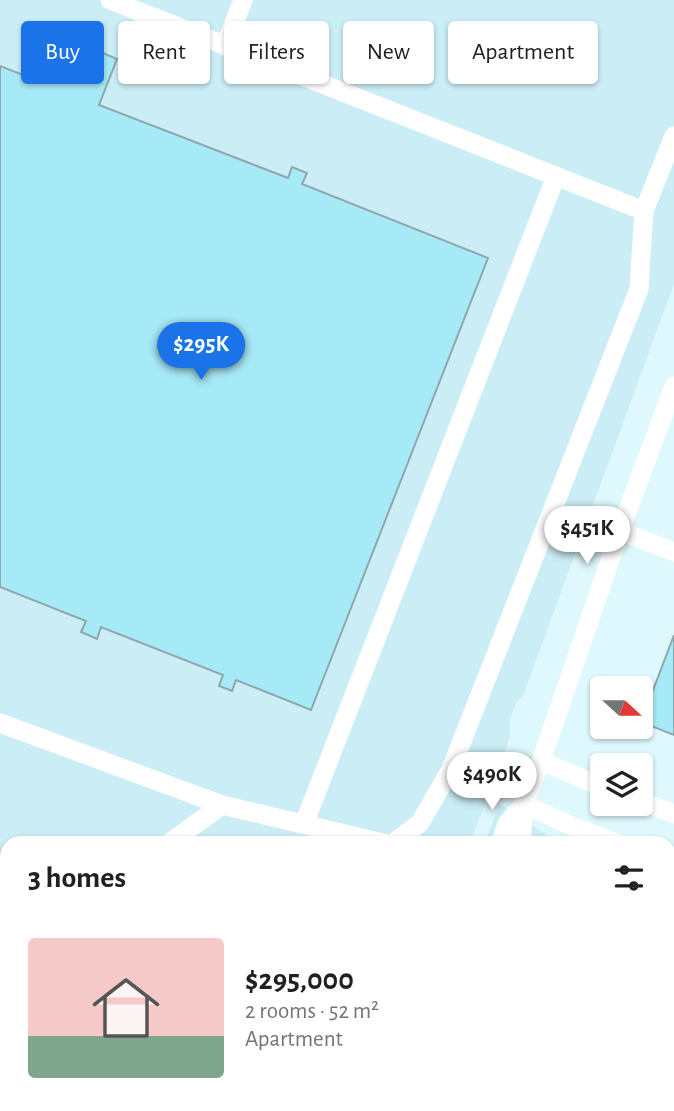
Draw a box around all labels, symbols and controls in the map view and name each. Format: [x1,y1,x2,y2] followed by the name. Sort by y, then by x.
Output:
[21,21,104,84] chip: Buy
[118,21,210,84] chip: Rent
[224,21,329,84] chip: Filters
[343,21,434,84] chip: New
[448,21,598,84] chip: Apartment
[152,322,250,382] pin: $295K
[173,333,229,356] text: $295K
[538,506,636,566] pin: $451K
[560,517,614,540] text: $451K
[590,676,653,738] north arrow
[590,676,653,816] map controls
[443,752,541,812] pin: $490K
[590,753,653,816] button: layers
[463,763,521,786] text: $490K
[610,859,648,897] icon: filters
[28,863,126,893] text: 3 homes
[245,965,354,995] text: $295,000
[84,966,168,1050] icon: home
[245,1000,379,1023] text: 2 rooms · 52 m²
[245,1028,343,1051] text: Apartment

